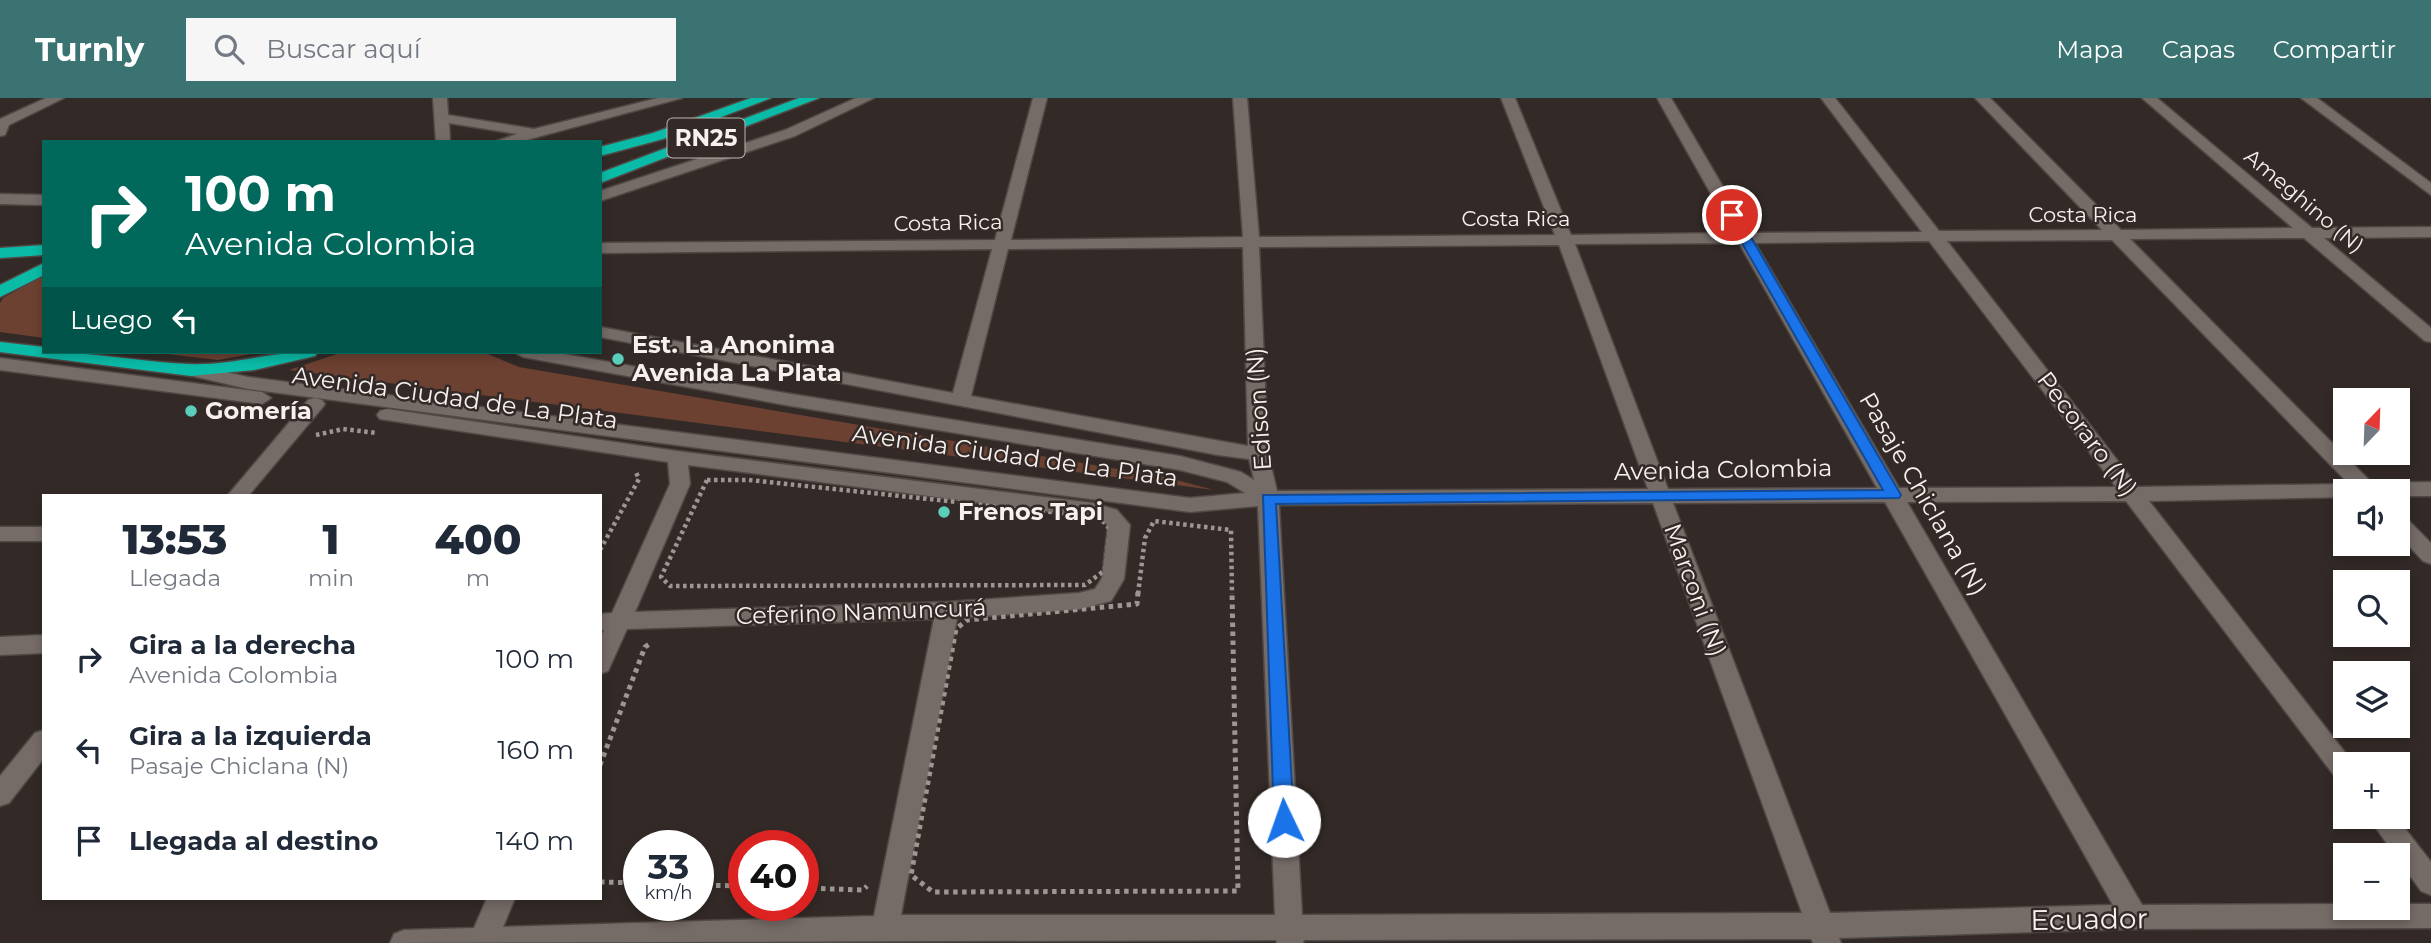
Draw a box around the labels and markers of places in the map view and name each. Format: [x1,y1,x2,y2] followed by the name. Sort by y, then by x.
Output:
[1702,185,1762,245] pin
[631,330,841,387] place label: Est. La Anonima Avenida La Plata
[610,351,626,367] marker: Est. La Anonima Avenida La Plata
[205,396,312,425] place label: Gomería
[183,403,199,419] marker: Gomería
[958,497,1103,526] place label: Frenos Tapi
[936,504,952,520] marker: Frenos Tapi

